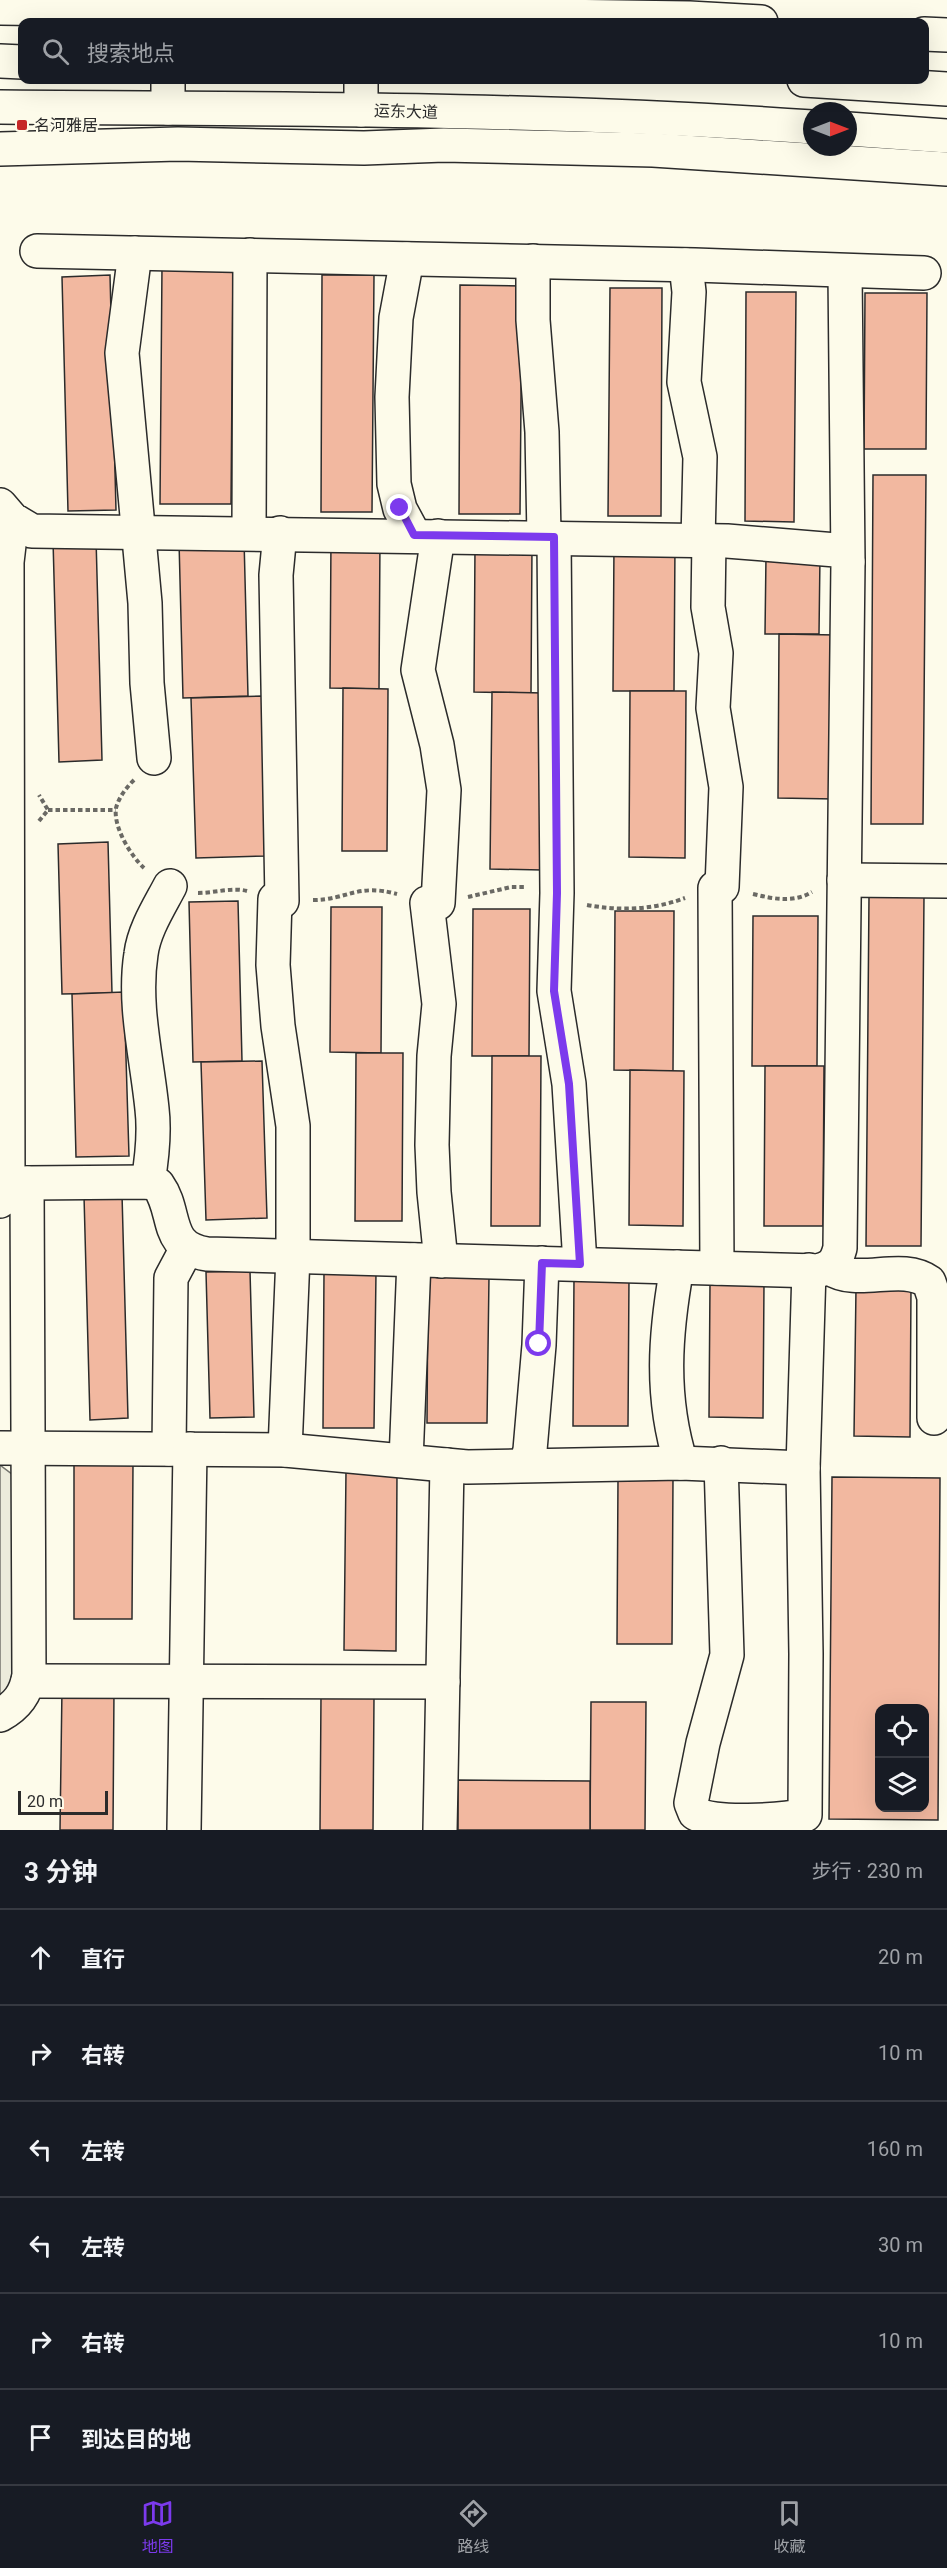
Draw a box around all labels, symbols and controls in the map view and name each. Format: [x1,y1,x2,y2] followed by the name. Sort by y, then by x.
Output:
[18,18,929,84] search box
[39,35,72,68] icon: search
[87,41,175,66] text: 搜索地点
[374,101,438,122] street label: 运东大道
[803,102,857,156] north arrow
[34,116,98,135] place label: 名河雅居
[15,118,29,132] marker: 名河雅居
[386,494,412,520] route end
[525,1330,551,1356] route start
[875,1704,929,1812] map controls
[875,1704,929,1758] button: locate
[875,1758,929,1812] button: layers
[18,1788,108,1816] scale bar
[27,1792,63,1811] text: 20 m
[24,1857,97,1887] text: 3 分钟
[812,1859,923,1883] text: 步行 · 230 m
[24,1941,57,1974] icon: ahead
[878,1945,923,1969] text: 20 m
[81,1947,125,1972] text: 直行
[24,2037,57,2070] icon: right
[878,2041,923,2065] text: 10 m
[81,2043,125,2068] text: 右转
[24,2133,57,2166] icon: left
[867,2137,923,2161] text: 160 m
[81,2139,125,2164] text: 左转
[24,2229,57,2262] icon: left
[878,2233,923,2257] text: 30 m
[81,2235,125,2260] text: 左转
[24,2325,57,2358] icon: right
[878,2329,923,2353] text: 10 m
[81,2331,125,2356] text: 右转
[24,2421,57,2454] icon: arrive
[81,2427,191,2452] text: 到达目的地
[141,2497,174,2557] tab: 地图
[457,2497,490,2557] tab: 路线
[773,2497,806,2557] tab: 收藏

